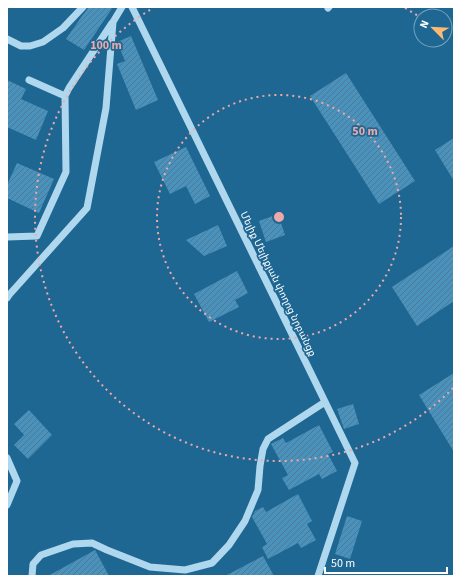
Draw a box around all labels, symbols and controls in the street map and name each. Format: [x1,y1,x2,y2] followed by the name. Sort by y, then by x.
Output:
[413,8,453,48] north arrow
[416,18,433,31] text: N
[90,37,122,54] text: 100 m
[352,123,378,140] text: 50 m
[237,209,319,359] street label: Մելիք Մելիքյան փողոց նրբանցք
[272,210,286,224] centre of rings
[325,549,447,575] scale bar
[331,555,355,572] text: 50 m

